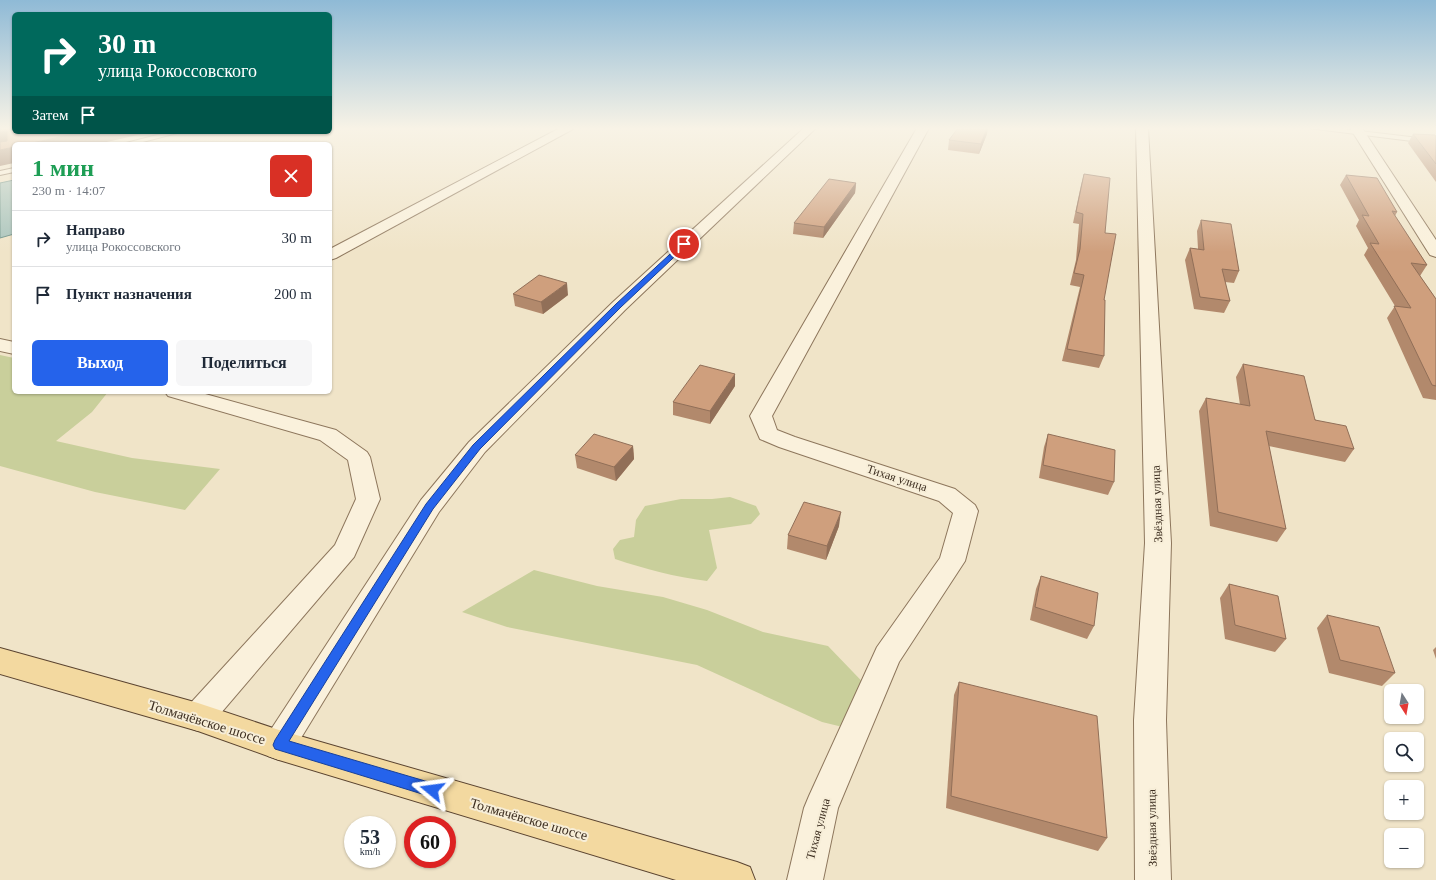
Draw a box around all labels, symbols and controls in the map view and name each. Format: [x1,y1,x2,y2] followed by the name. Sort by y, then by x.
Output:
[32,28,84,80] icon: right
[98,28,156,59] text: 30 m
[98,61,257,81] text: улица Рокоссовского
[77,104,99,126] icon: arrive
[32,107,69,123] text: Затем
[32,155,94,181] text: 1 мин
[270,155,312,197] button: close
[32,183,105,198] text: 230 m · 14:07
[66,222,125,238] text: Направо
[667,227,701,261] pin
[32,228,54,250] icon: right
[282,230,312,246] text: 30 m
[673,233,695,255] icon: arrive
[66,239,181,254] text: улица Рокоссовского
[32,284,54,306] icon: arrive
[66,286,192,302] text: Пункт назначения
[274,286,312,302] text: 200 m
[32,340,168,386] button: Выход
[176,340,312,386] button: Поделиться
[865,462,930,495] street label: Тихая улица
[1149,464,1165,543] street label: Звёздная улица
[1384,684,1424,724] north arrow
[1384,684,1424,868] map controls
[146,698,267,747] street label: Толмачёвское шоссе
[1384,732,1424,772] button: search
[411,769,453,811] position arrow
[1384,780,1424,820] button: +
[1144,788,1160,867] street label: Звёздная улица
[468,796,589,843] street label: Толмачёвское шоссе
[803,796,833,861] street label: Тихая улица
[404,816,456,868] speed limit sign: 60
[360,826,380,848] text: 53
[1384,828,1424,868] button: −
[360,846,380,857] text: km/h

